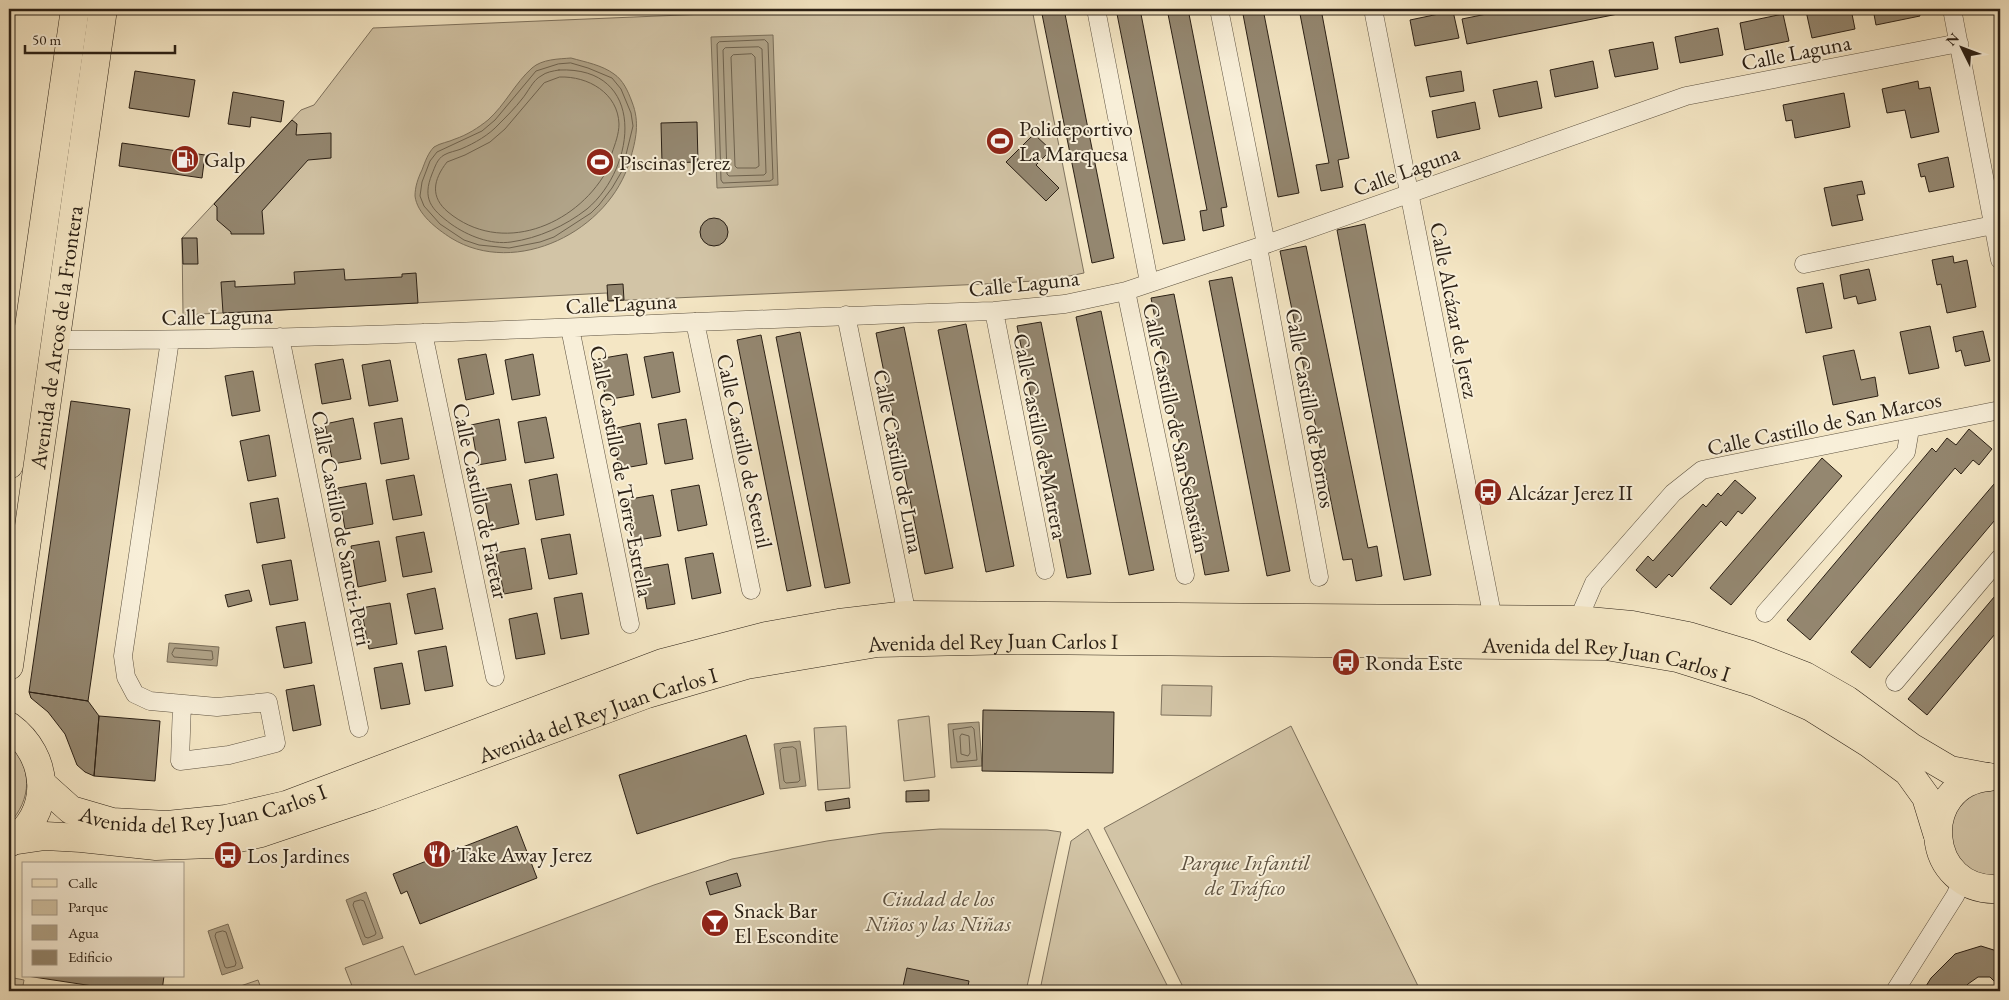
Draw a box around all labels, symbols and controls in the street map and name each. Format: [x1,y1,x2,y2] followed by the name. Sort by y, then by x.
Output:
[25,22,175,54] scale bar
[1936,22,1986,72] north arrow
[1739,28,1854,77] street label: Calle Laguna
[1942,29,1963,50] text: N
[32,30,61,49] text: 50 m
[1019,114,1133,168] place label: Polideportivo La Marquesa
[985,126,1015,156] sports icon: Polideportivo La Marquesa
[1349,138,1464,203] street label: Calle Laguna
[170,144,200,174] fuel station icon: Galp
[204,145,246,174] place label: Galp
[585,147,615,177] sports icon: Piscinas Jerez
[619,148,731,177] place label: Piscinas Jerez
[23,204,90,472] street label: Avenida de Arcos de la Frontera
[1423,220,1486,401] street label: Calle Alcázar de Jerez
[967,263,1081,304] street label: Calle Laguna
[565,286,677,321] street label: Calle Laguna
[1136,300,1217,556] street label: Calle Castillo de San Sebastián
[161,301,273,332] street label: Calle Laguna
[1279,306,1342,510] street label: Calle Castillo de Bornos
[1006,331,1075,542] street label: Calle Castillo de Matrera
[583,343,660,600] street label: Calle Castillo de Torre-Estrella
[710,351,779,551] street label: Calle Castillo de Setenil
[866,367,931,556] street label: Calle Castillo de Luna
[1704,384,1944,462] street label: Calle Castillo de San Marcos
[446,400,516,602] street label: Calle Castillo de Fatetar
[304,408,379,648] street label: Calle Castillo de Sancti-Petri
[1473,477,1503,507] bus stop icon: Alcázar Jerez II
[1506,478,1633,507] place label: Alcázar Jerez II
[864,626,1119,660] street label: Avenida del Rey Juan Carlos I
[1481,631,1734,689] street label: Avenida del Rey Juan Carlos I
[1331,647,1361,677] bus stop icon: Ronda Este
[1365,648,1463,677] place label: Ronda Este
[473,660,721,770] street label: Avenida del Rey Juan Carlos I
[75,777,331,840] street label: Avenida del Rey Juan Carlos I
[422,839,452,869] restaurant icon: Take Away Jerez
[213,840,243,870] bus stop icon: Los Jardines
[456,840,593,869] place label: Take Away Jerez
[247,841,350,870] place label: Los Jardines
[1180,848,1310,902] park label: Parque Infantil de Tráfico
[22,862,185,978] legend
[68,873,98,892] text: Calle
[864,884,1012,938] park label: Ciudad de los Niños y las Niñas
[734,896,839,950] place label: Snack Bar El Escondite
[68,897,108,916] text: Parque
[700,908,730,938] bar icon: Snack Bar El Escondite
[67,923,99,942] text: Agua
[68,947,112,966] text: Edificio

